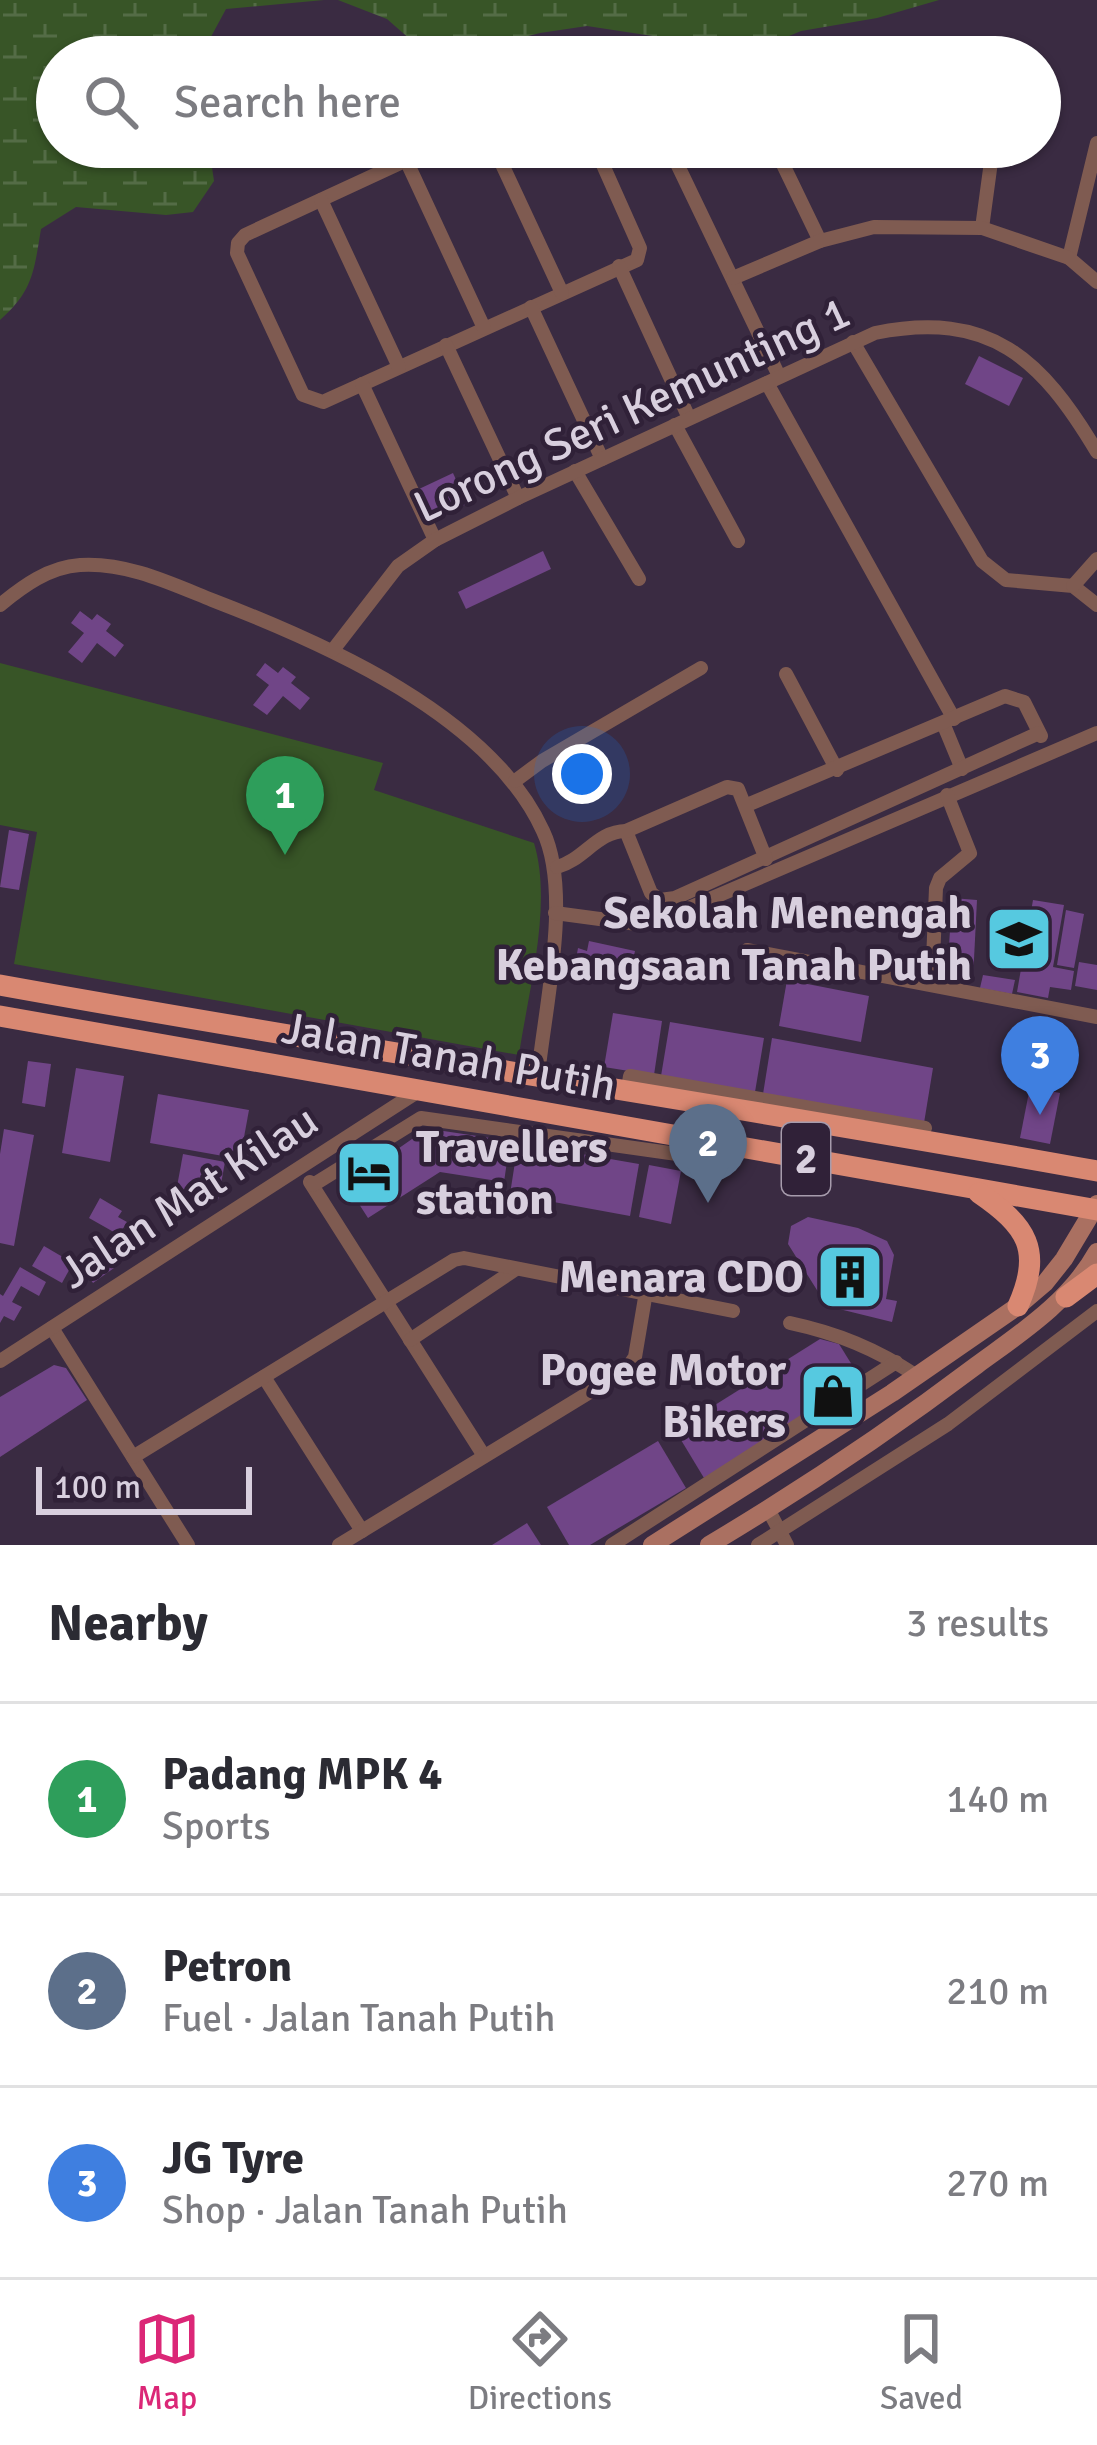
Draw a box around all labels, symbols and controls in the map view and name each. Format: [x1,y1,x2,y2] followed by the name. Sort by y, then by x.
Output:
[36,36,1061,168] search box
[78,69,144,135] icon: search
[174,75,401,130] text: Search here
[405,285,859,535] street label: Lorong Seri Kemunting 1
[552,744,612,804] your location
[246,756,324,855] pin: 1
[495,886,972,993] place label: Sekolah Menengah Kebangsaan Tanah Putih
[984,904,1054,974] school or university icon: Sekolah Menengah Kebangsaan Tanah Putih
[278,1001,620,1113] street label: Jalan Tanah Putih
[1001,1016,1079,1115] pin: 3
[50,1093,328,1301] street label: Jalan Mat Kilau
[669,1104,747,1203] pin: 2
[416,1120,608,1227] place label: Travellers station
[782,1123,830,1195] road number: 2
[334,1138,404,1208] hotel icon: Travellers station
[815,1242,885,1312] building icon: Menara CDO
[559,1250,804,1305] place label: Menara CDO
[539,1343,786,1450] place label: Pogee Motor Bikers
[798,1361,868,1431] shop icon: Pogee Motor Bikers
[36,1461,252,1514] scale bar
[54,1467,141,1508] text: 100 m
[48,1592,208,1655] text: Nearby
[906,1599,1049,1647] text: 3 results
[162,1747,443,1802] text: Padang MPK 4
[76,1775,98,1823] text: 1
[946,1775,1049,1823] text: 140 m
[162,1802,271,1850] text: Sports
[162,1939,292,1994] text: Petron
[76,1967,98,2015] text: 2
[946,1967,1049,2015] text: 210 m
[162,1994,556,2042] text: Fuel · Jalan Tanah Putih
[162,2131,304,2186] text: JG Tyre
[76,2159,98,2207] text: 3
[946,2159,1049,2207] text: 270 m
[162,2186,568,2234] text: Shop · Jalan Tanah Putih
[134,2306,200,2419] tab: Map
[468,2306,612,2419] tab: Directions
[880,2306,963,2419] tab: Saved

